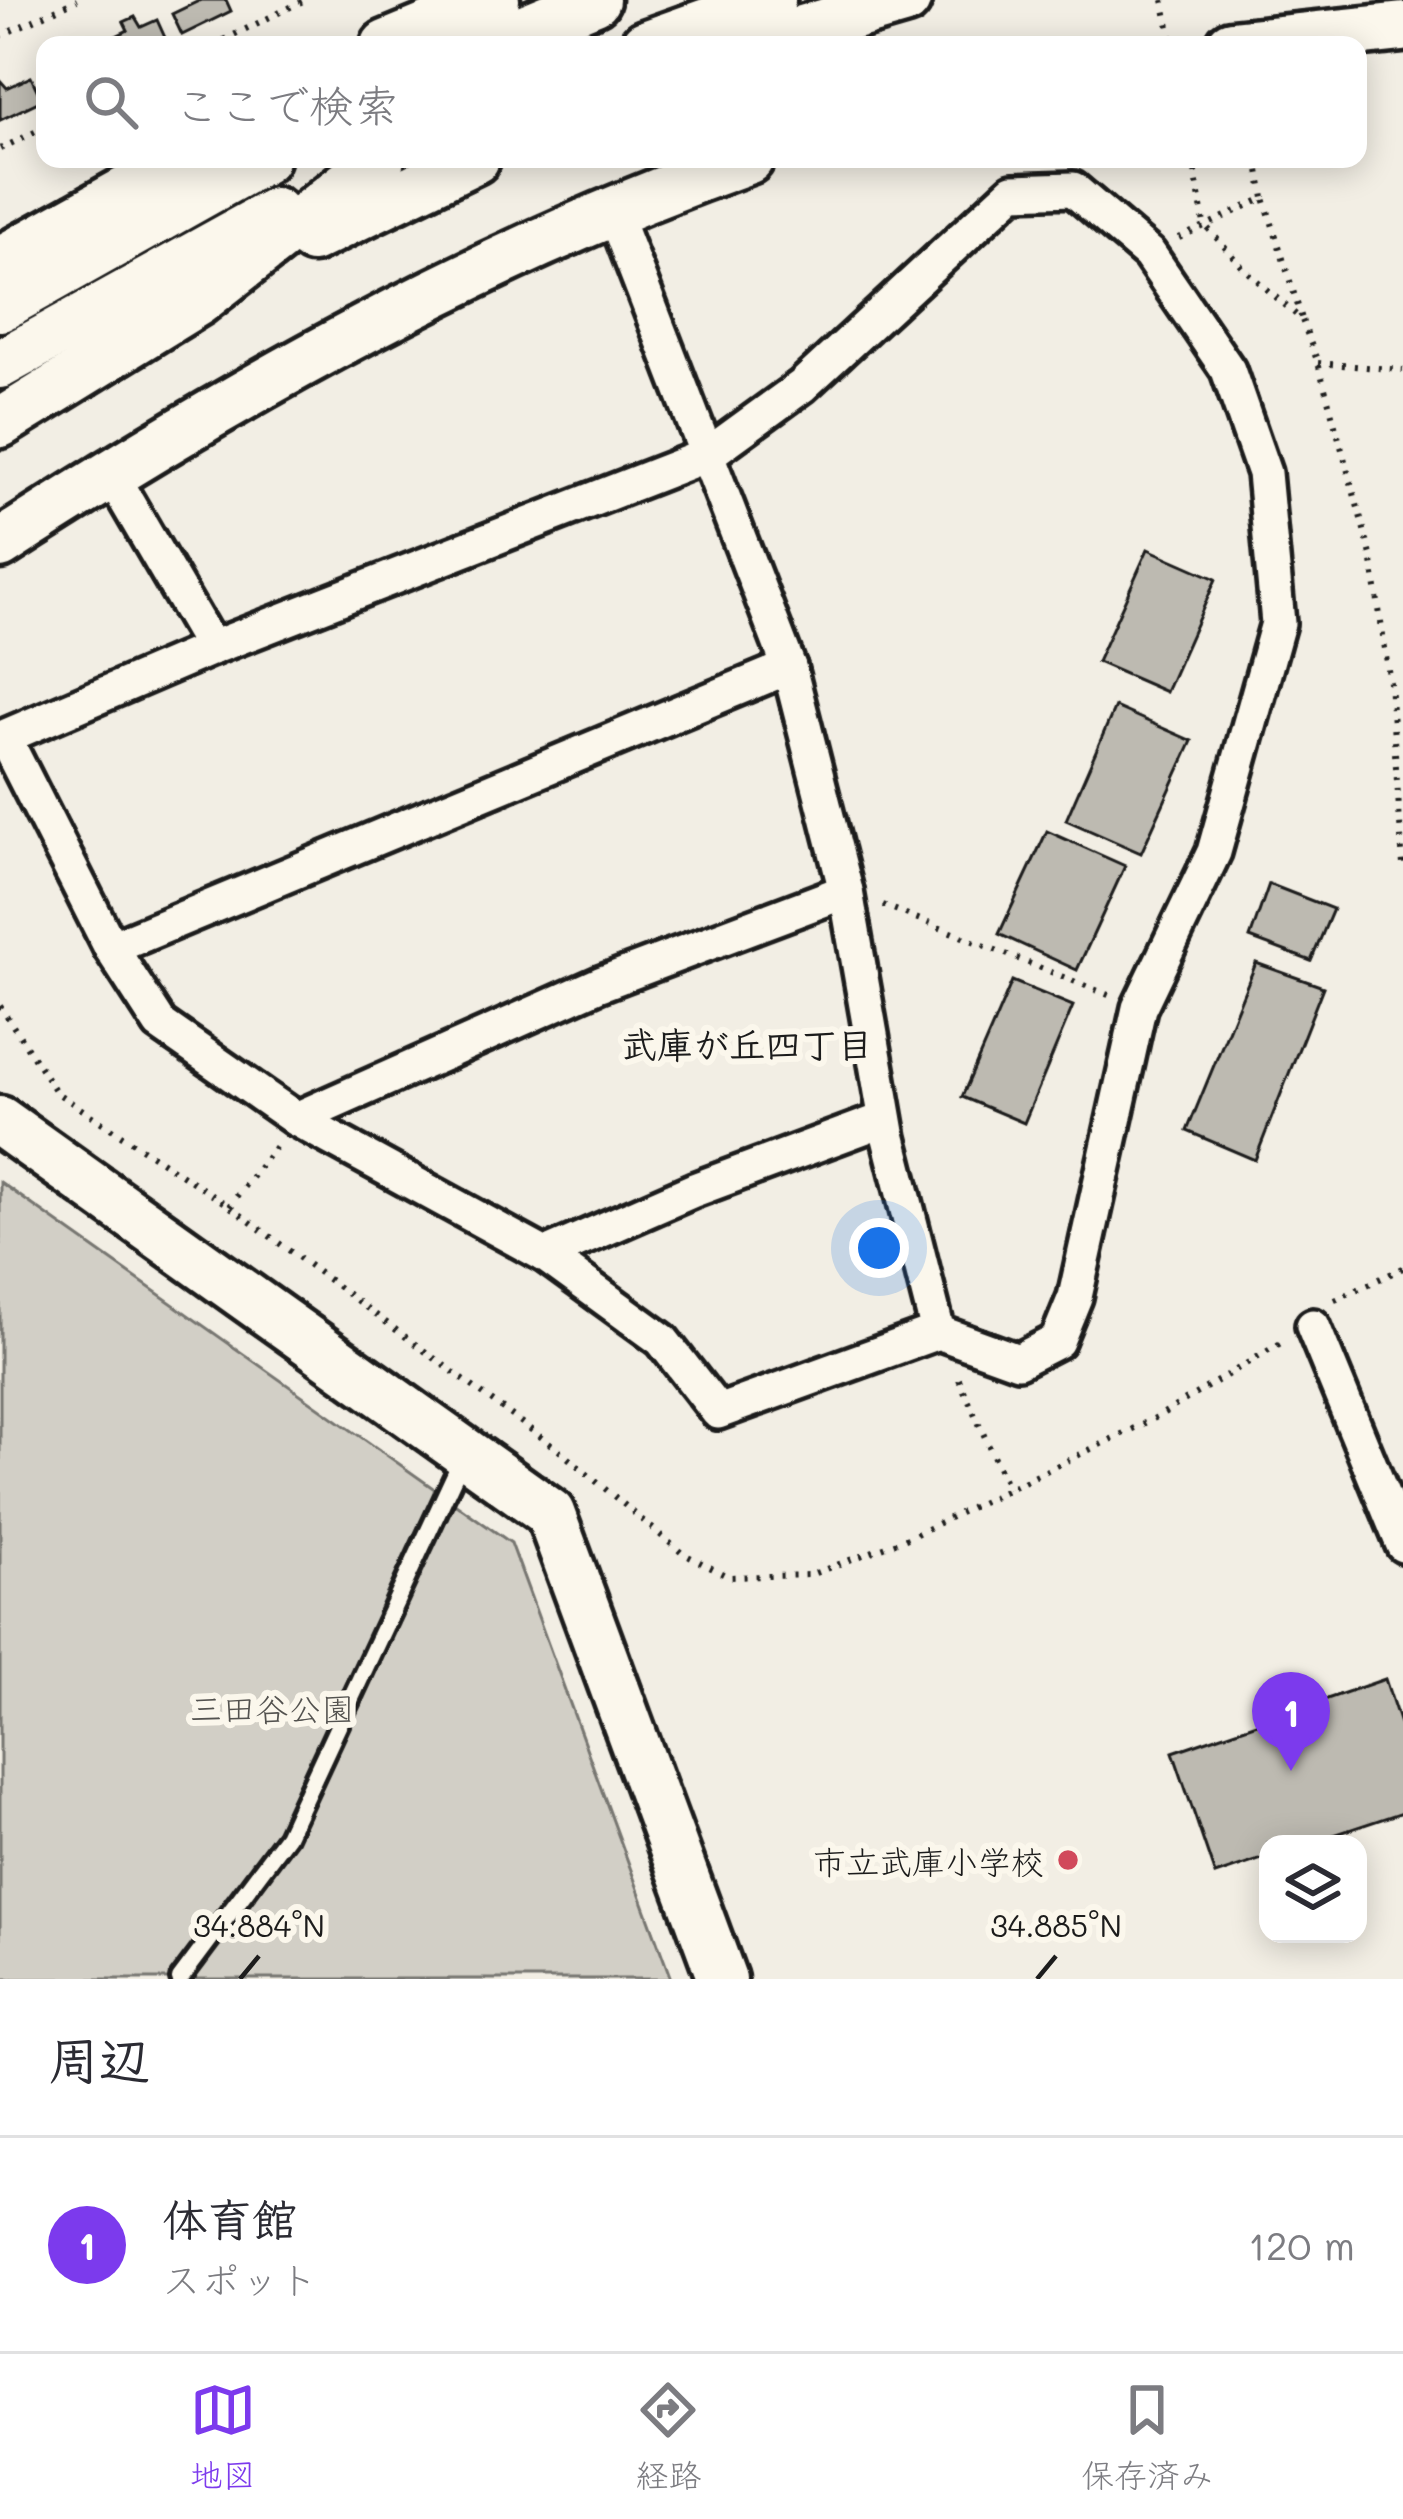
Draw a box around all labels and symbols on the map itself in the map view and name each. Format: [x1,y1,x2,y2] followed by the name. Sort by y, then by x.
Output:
[621,1020,873,1067] district label: 武庫が丘四丁目
[849,1218,909,1278] your location
[1252,1672,1330,1771] pin: 1
[190,1686,355,1729] park label: 三田谷公園
[813,1839,1044,1882] place label: 市立武庫小学校
[1055,1847,1081,1873] marker: 市立武庫小学校
[193,1905,325,1945] text: 34.884°N
[990,1905,1122,1945] text: 34.885°N

